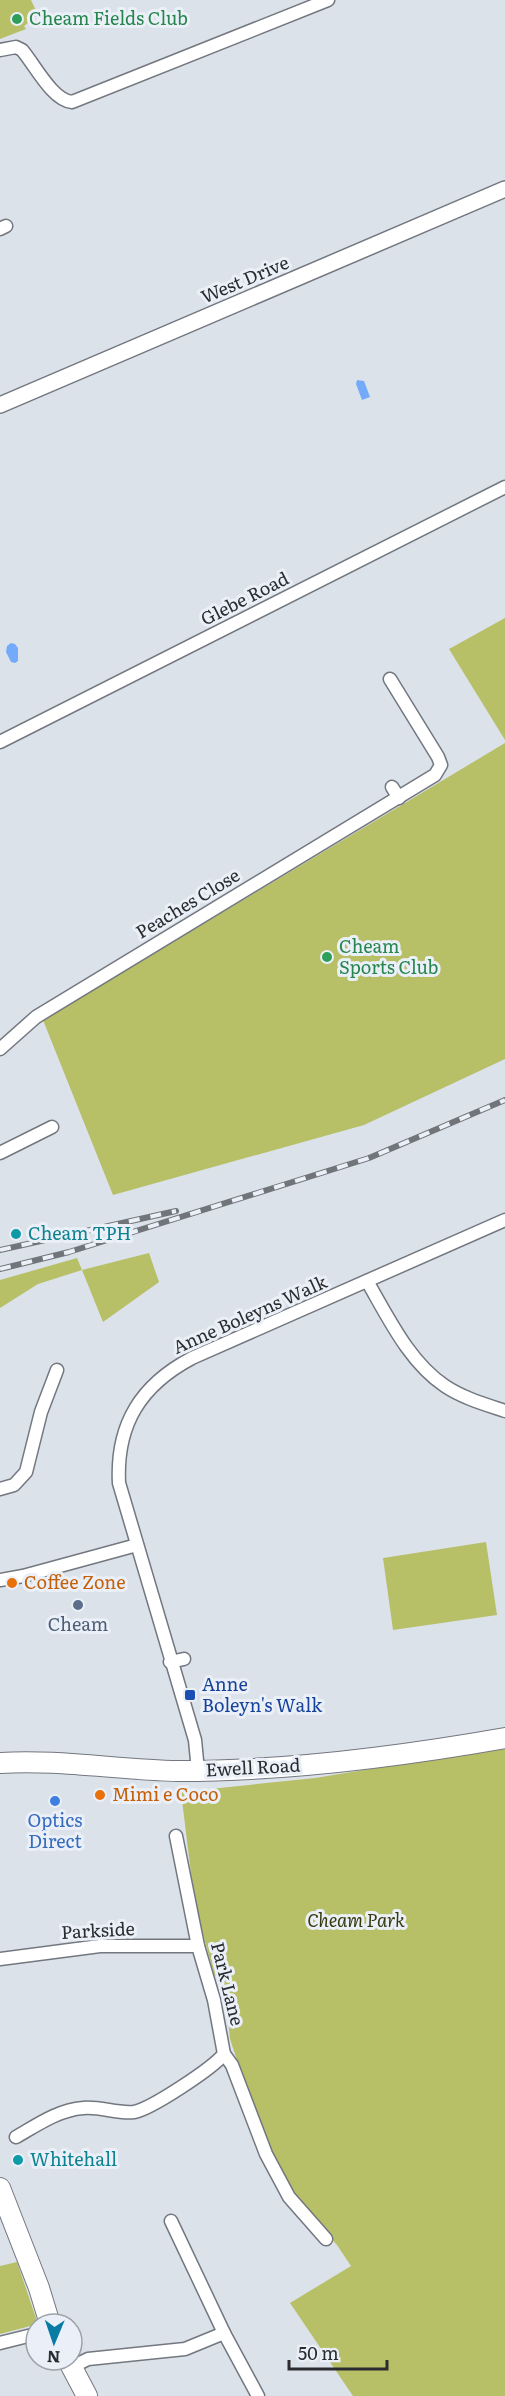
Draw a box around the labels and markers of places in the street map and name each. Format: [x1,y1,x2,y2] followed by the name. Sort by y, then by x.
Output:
[29,4,188,31] place label: Cheam Fields Club
[10,12,24,26] marker: Cheam Fields Club
[339,932,439,980] place label: Cheam Sports Club
[320,950,334,964] marker: Cheam Sports Club
[28,1219,131,1246] place label: Cheam TPH
[9,1227,23,1241] marker: Cheam TPH
[24,1568,126,1595] place label: Coffee Zone
[5,1576,19,1590] marker: Coffee Zone
[71,1598,85,1612] marker: Cheam
[48,1610,108,1637] place label: Cheam
[202,1670,323,1718] place label: Anne Boleyn's Walk
[183,1688,197,1702] marker: Anne Boleyn's Walk
[112,1780,218,1807] place label: Mimi e Coco
[93,1788,107,1802] marker: Mimi e Coco
[48,1794,62,1808] marker: Optics Direct
[28,1806,83,1854] place label: Optics Direct
[30,2145,117,2172] place label: Whitehall
[11,2153,25,2167] marker: Whitehall

